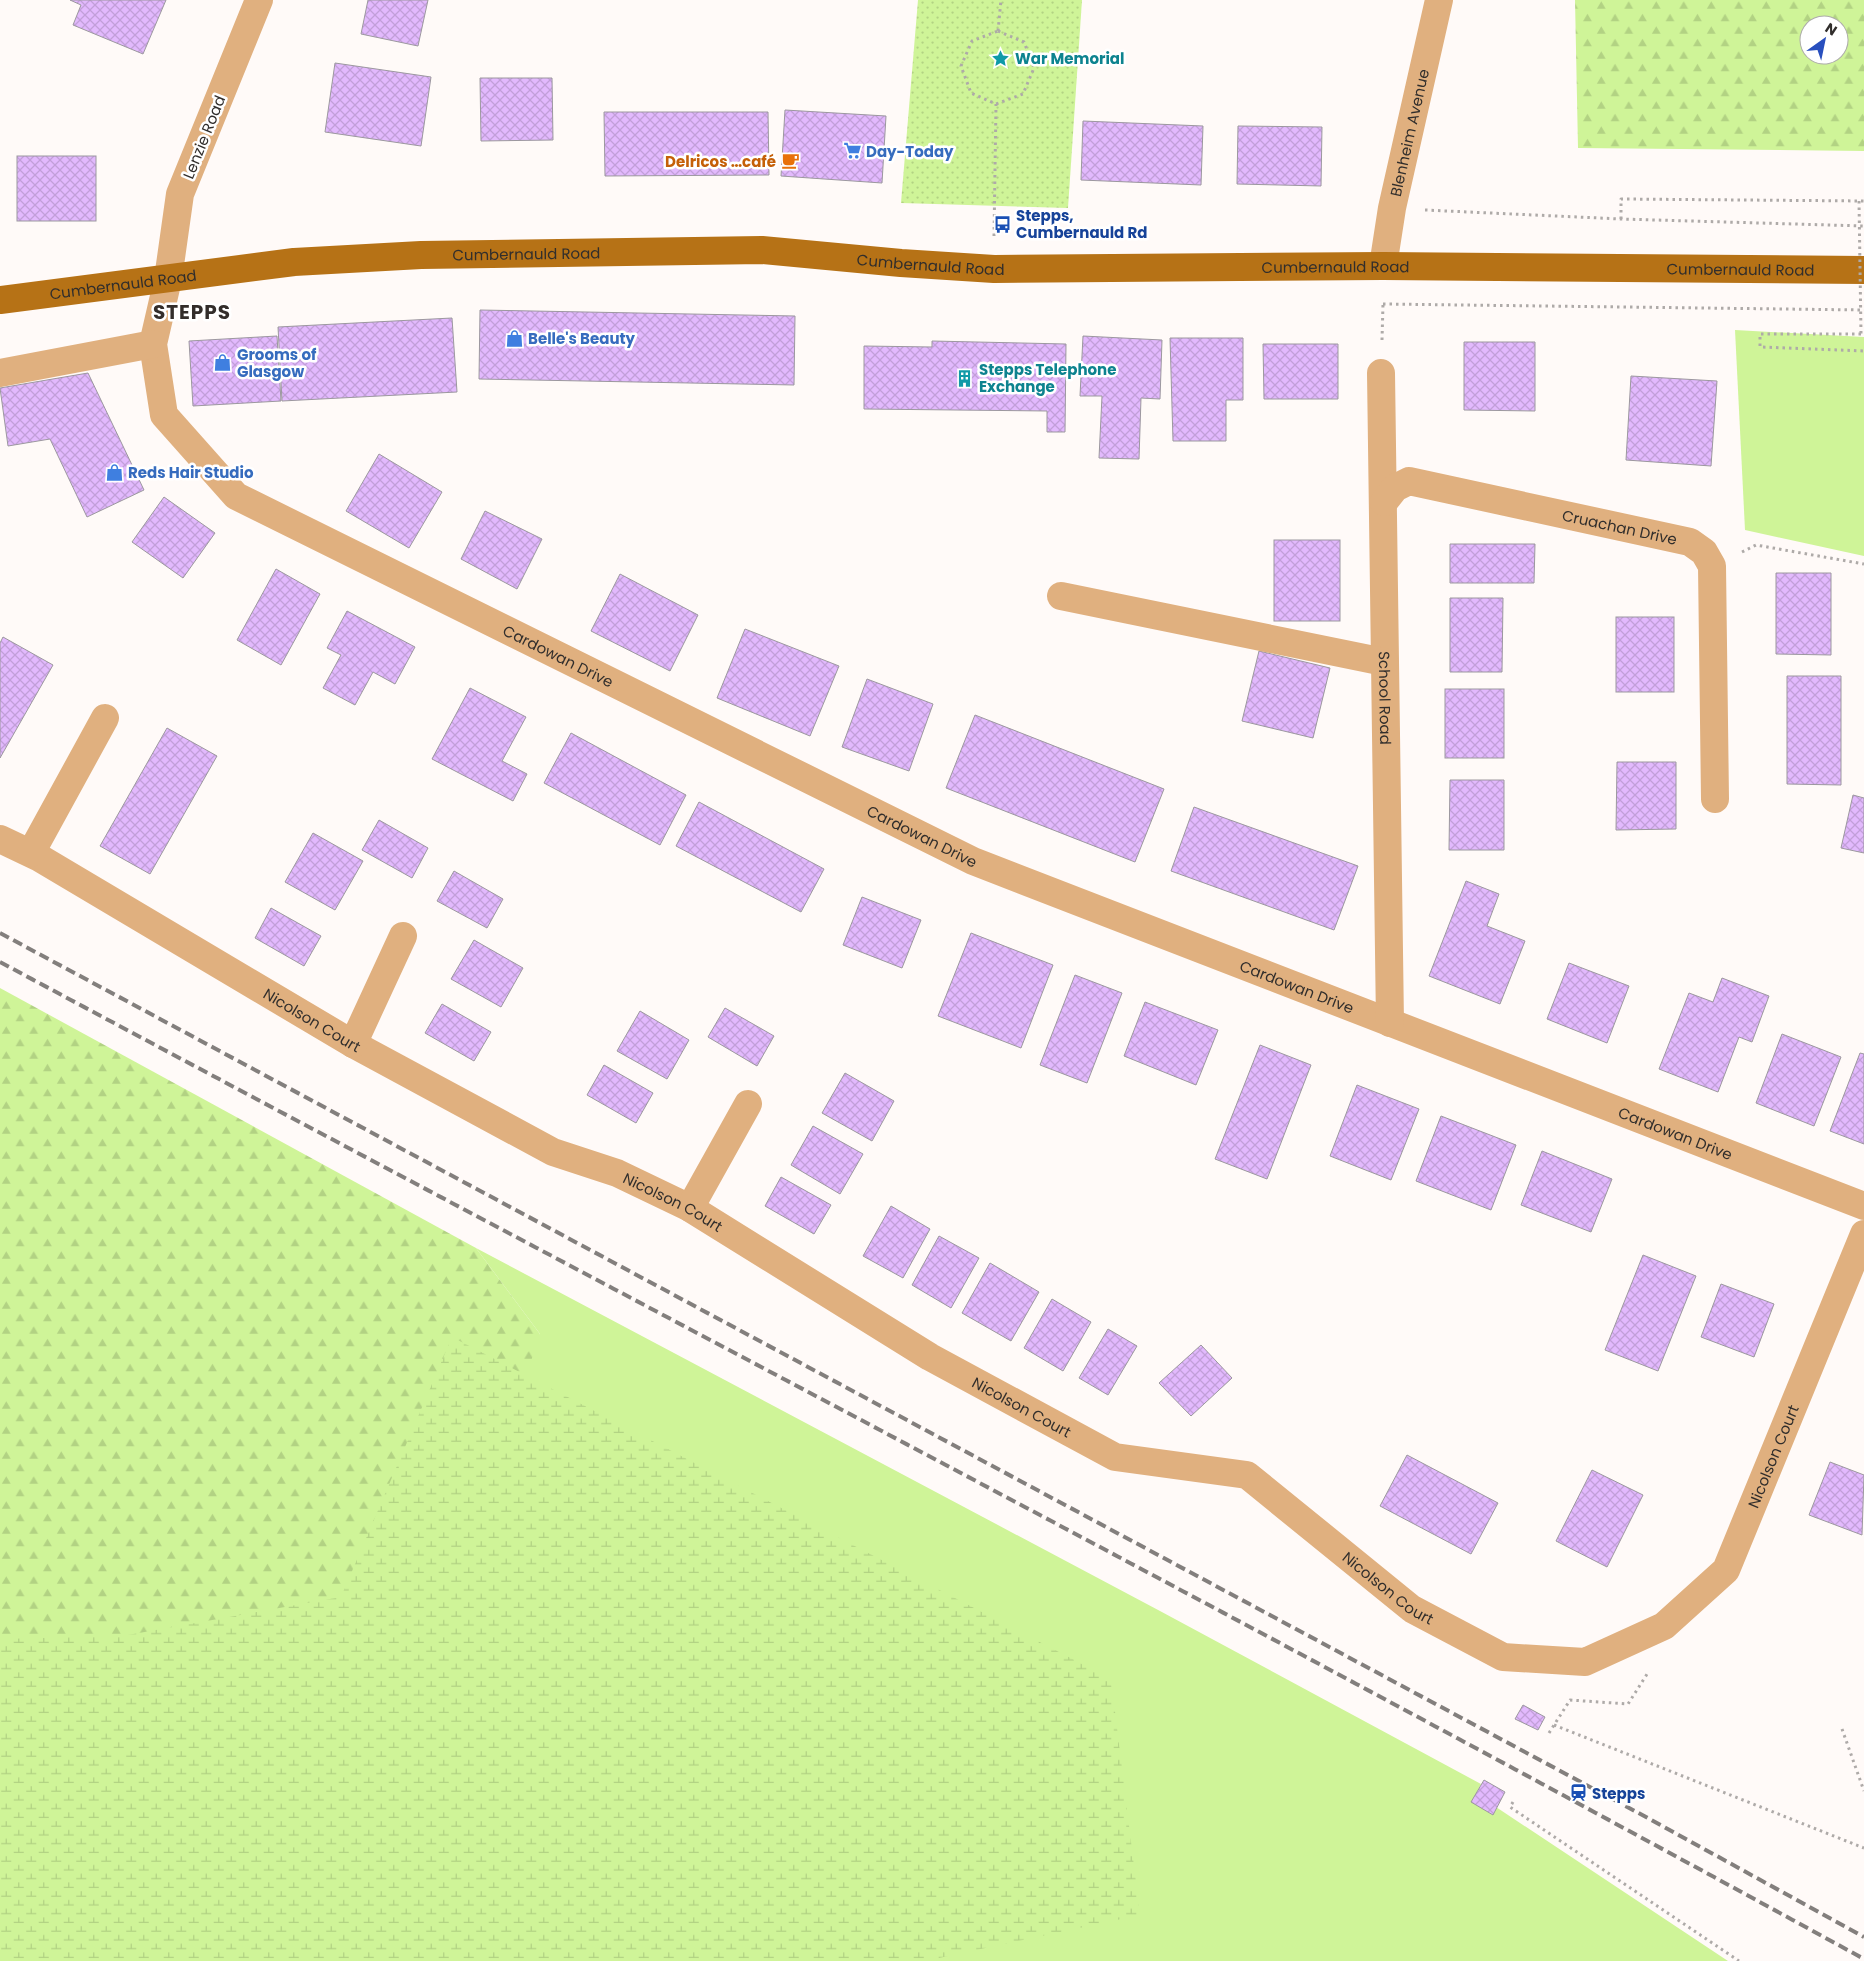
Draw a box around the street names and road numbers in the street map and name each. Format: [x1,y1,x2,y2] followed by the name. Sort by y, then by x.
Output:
[1384,67,1434,198] street label: Blenheim Avenue
[178,92,230,182] street label: Lenzie Road
[452,242,600,265] street label: Cumbernauld Road
[856,248,1005,280] street label: Cumbernauld Road
[1261,255,1410,277] street label: Cumbernauld Road
[1666,258,1815,280] street label: Cumbernauld Road
[48,264,198,304] street label: Cumbernauld Road
[1560,504,1679,549] street label: Cruachan Drive
[500,619,617,692] street label: Cardowan Drive
[1374,651,1397,745] street label: School Road
[863,800,981,872] street label: Cardowan Drive
[1237,955,1357,1018] street label: Cardowan Drive
[260,983,365,1057] street label: Nicolson Court
[1615,1101,1736,1165] street label: Cardowan Drive
[620,1167,727,1236] street label: Nicolson Court
[969,1371,1075,1442] street label: Nicolson Court
[1742,1401,1803,1511] street label: Nicolson Court
[1338,1546,1437,1629] street label: Nicolson Court

